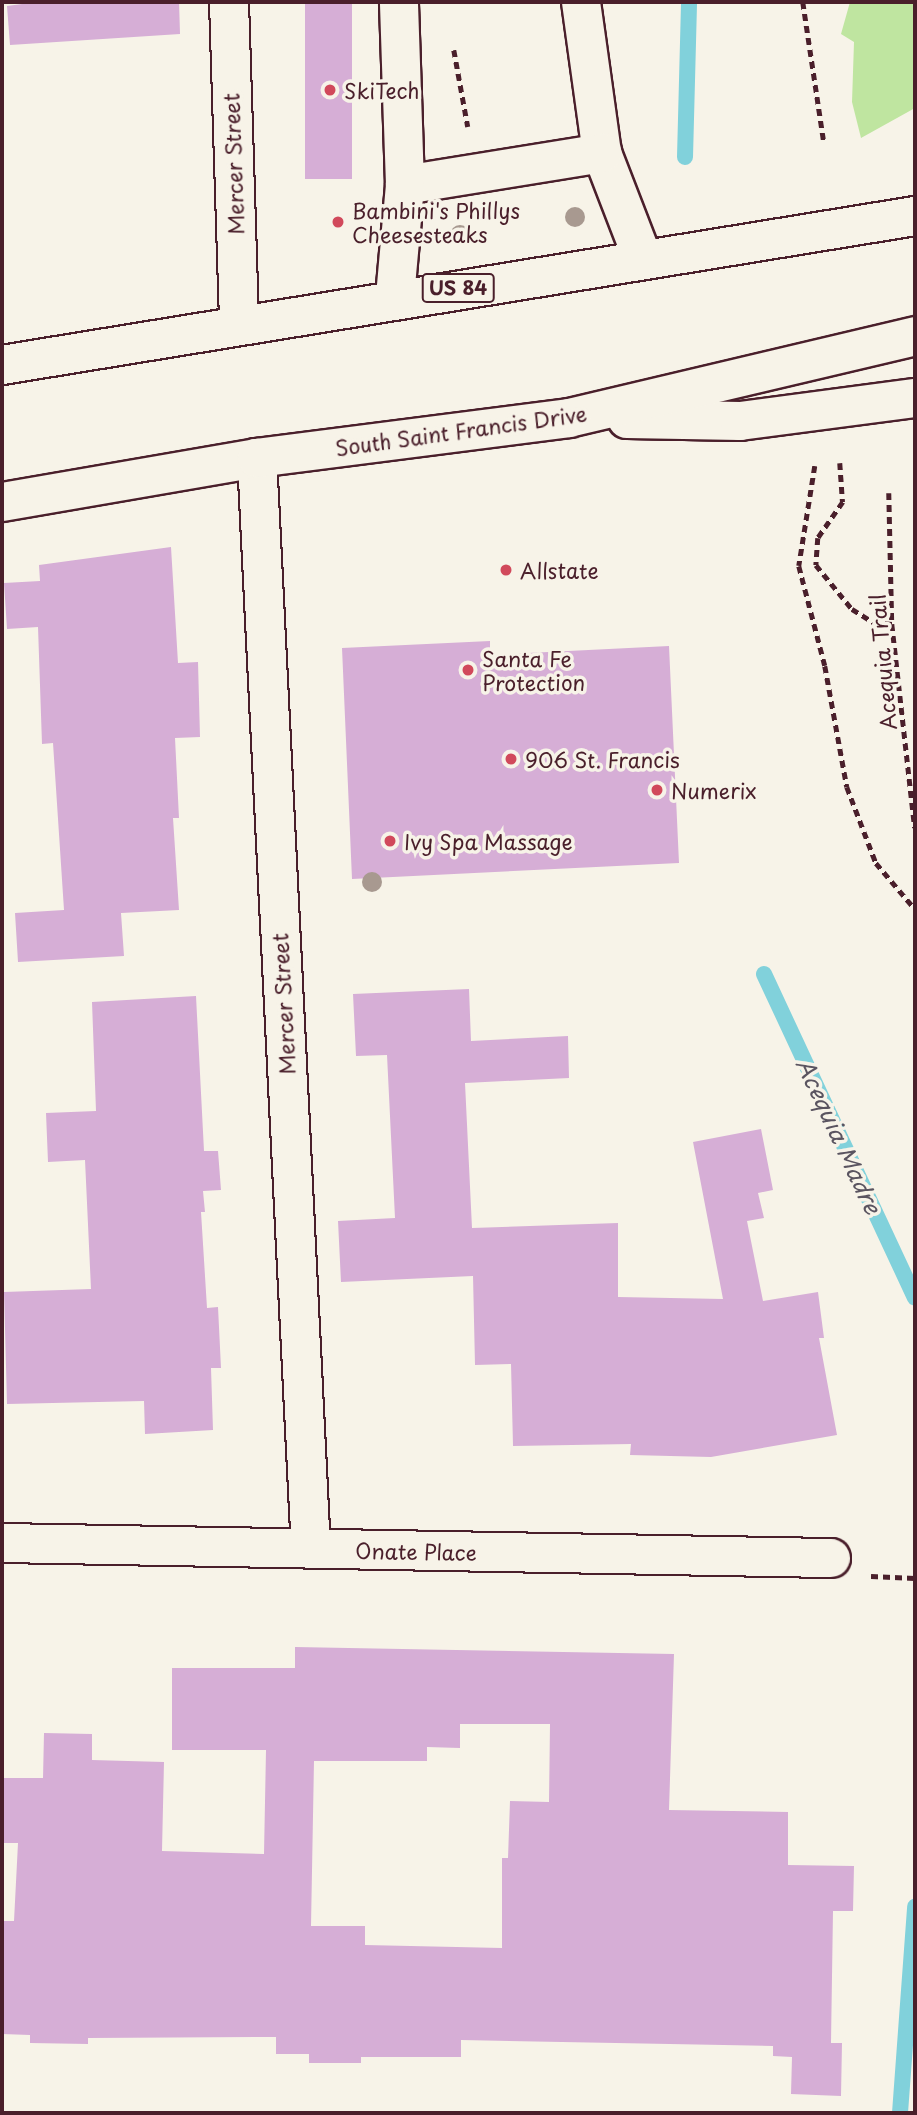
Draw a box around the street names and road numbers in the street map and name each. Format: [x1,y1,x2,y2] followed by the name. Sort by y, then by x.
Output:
[218,93,248,235] street label: Mercer Street
[421,272,495,304] road number: US 84
[331,400,591,460] street label: South Saint Francis Drive
[864,594,900,730] street label: Acequia Trail
[267,932,299,1076] street label: Mercer Street
[355,1537,477,1565] street label: Onate Place

